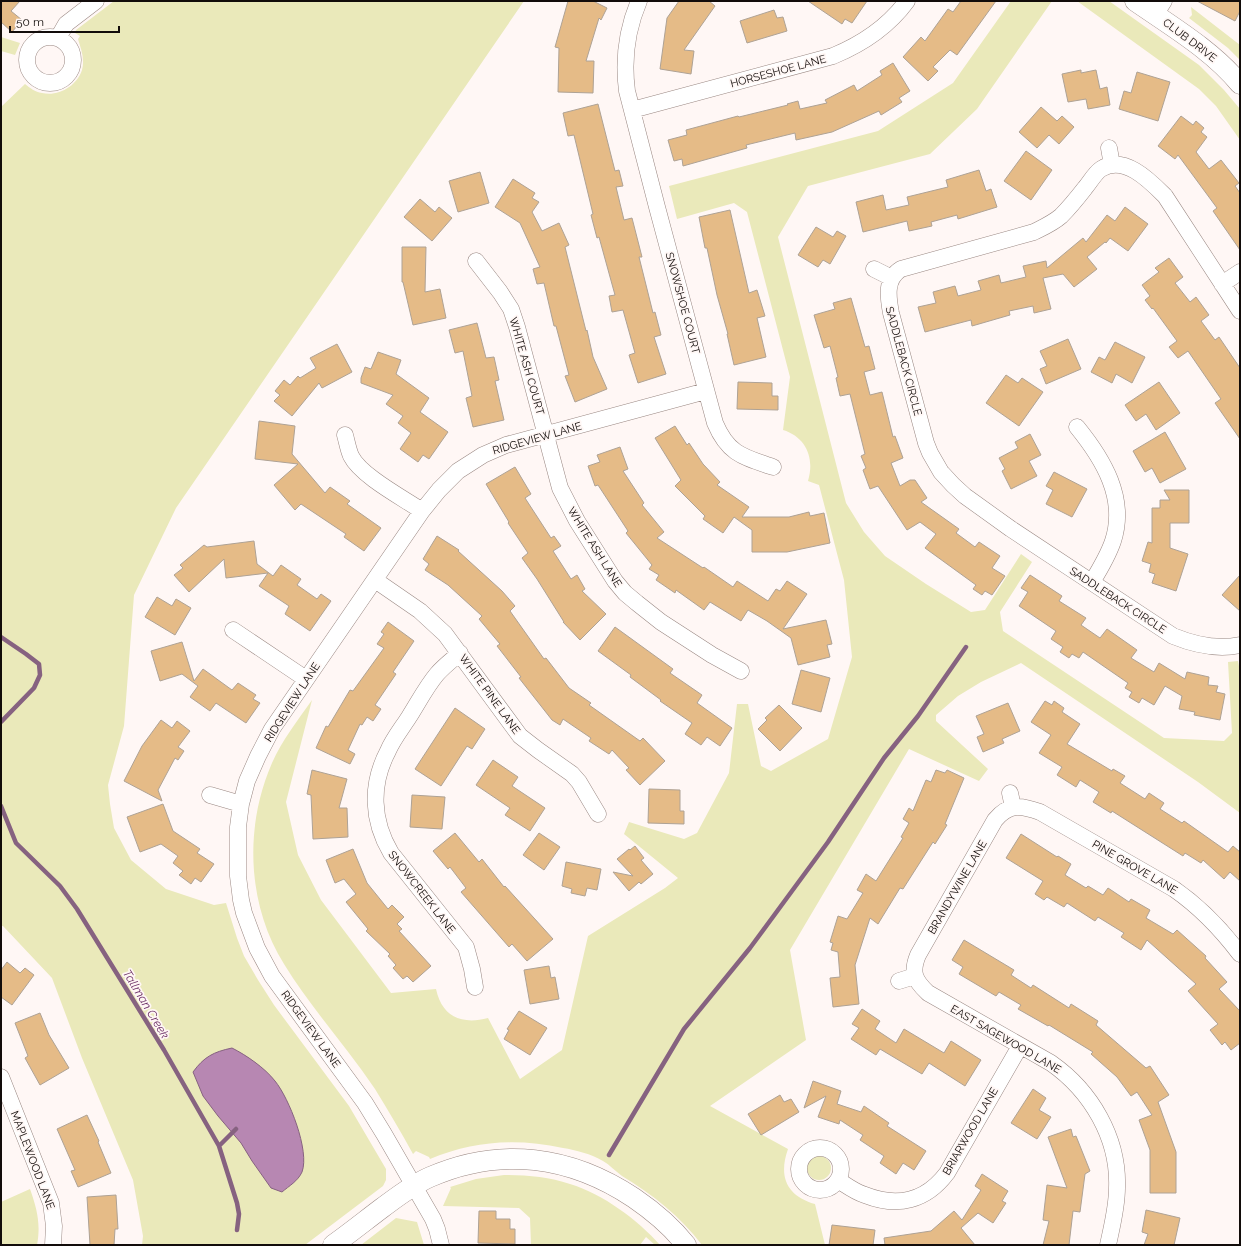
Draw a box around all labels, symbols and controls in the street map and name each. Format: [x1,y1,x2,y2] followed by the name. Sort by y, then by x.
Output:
[10,8,119,34] scale bar
[16,15,44,29] text: 50 m
[1160,16,1219,65] street label: CLUB DRIVE
[729,52,828,91] street label: HORSESHOE LANE
[663,251,702,356] street label: SNOWSHOE COURT
[883,305,924,417] street label: SADDLEBACK CIRCLE
[506,316,547,417] street label: WHITE ASH COURT
[491,419,584,457] street label: RIDGEVIEW LANE
[565,505,625,590] street label: WHITE ASH LANE
[1067,564,1169,637] street label: SADDLEBACK CIRCLE
[456,652,523,737] street label: WHITE PINE LANE
[262,660,323,744] street label: RIDGEVIEW LANE
[925,838,990,936] street label: BRANDYWINE LANE
[1090,838,1180,897] street label: PINE GROVE LANE
[385,848,458,936] street label: SNOWCREEK LANE
[120,967,172,1041] water label: Tallman Creek
[278,988,343,1071] street label: RIDGEVIEW LANE
[948,1002,1064,1077] street label: EAST SAGEWOOD LANE
[940,1085,1001,1177] street label: BRIARWOOD LANE
[8,1109,57,1212] street label: MAPLEWOOD LANE

